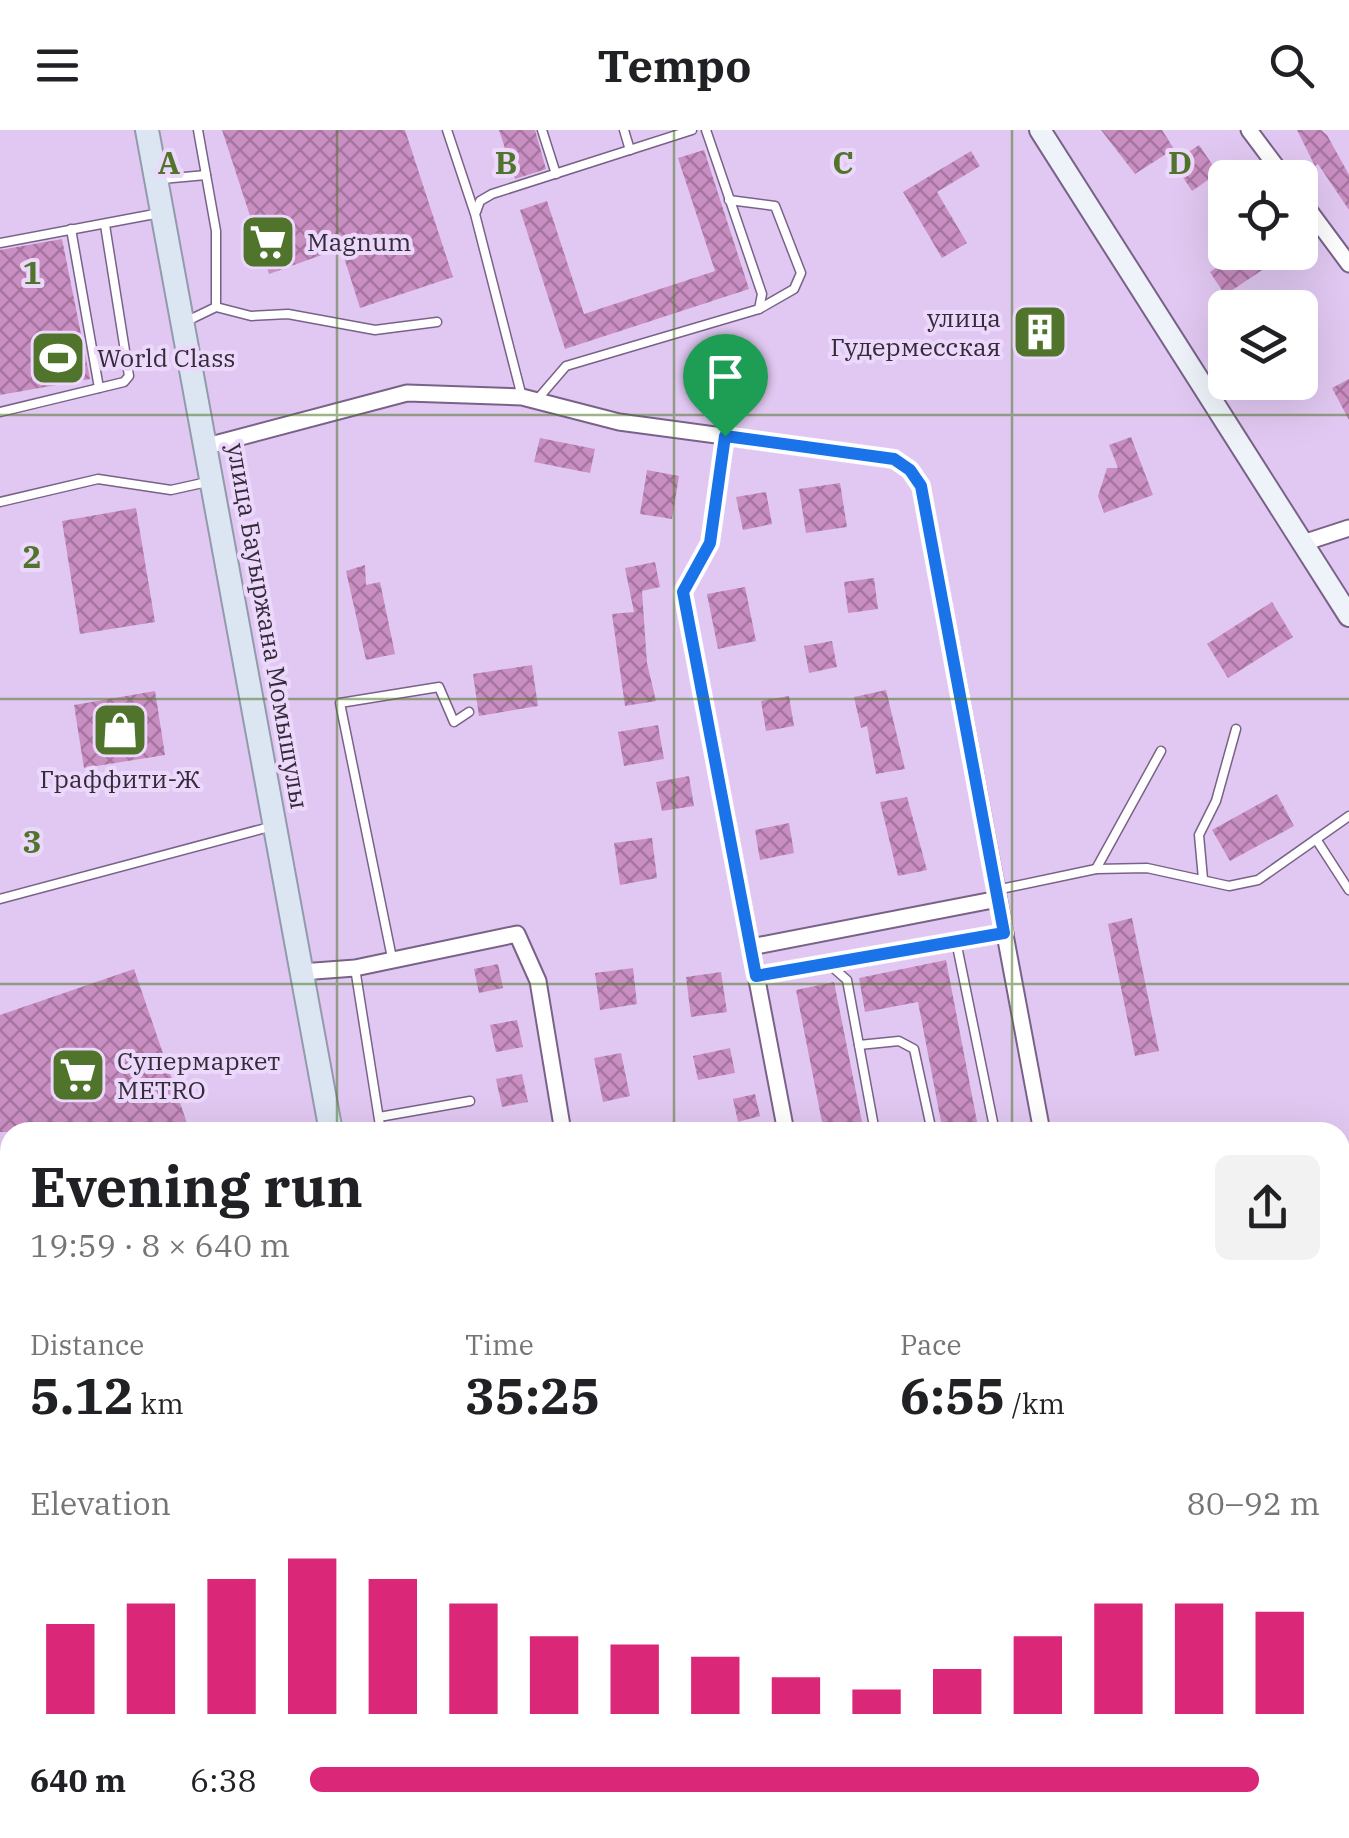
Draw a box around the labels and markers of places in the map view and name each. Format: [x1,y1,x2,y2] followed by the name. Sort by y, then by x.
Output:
[238,212,298,272] supermarket icon: Magnum
[307,225,411,258] place label: Magnum
[831,301,1001,363] place label: улица Гудермесская
[1010,302,1070,362] building icon: улица Гудермесская
[28,328,88,388] sports icon: World Class
[683,334,768,437] pin
[97,341,235,374] place label: World Class
[90,700,150,760] shop icon: Граффити-Ж
[40,762,201,795] place label: Граффити-Ж
[117,1044,280,1106] place label: Супермаркет METRO
[48,1045,108,1105] supermarket icon: Супермаркет METRO

